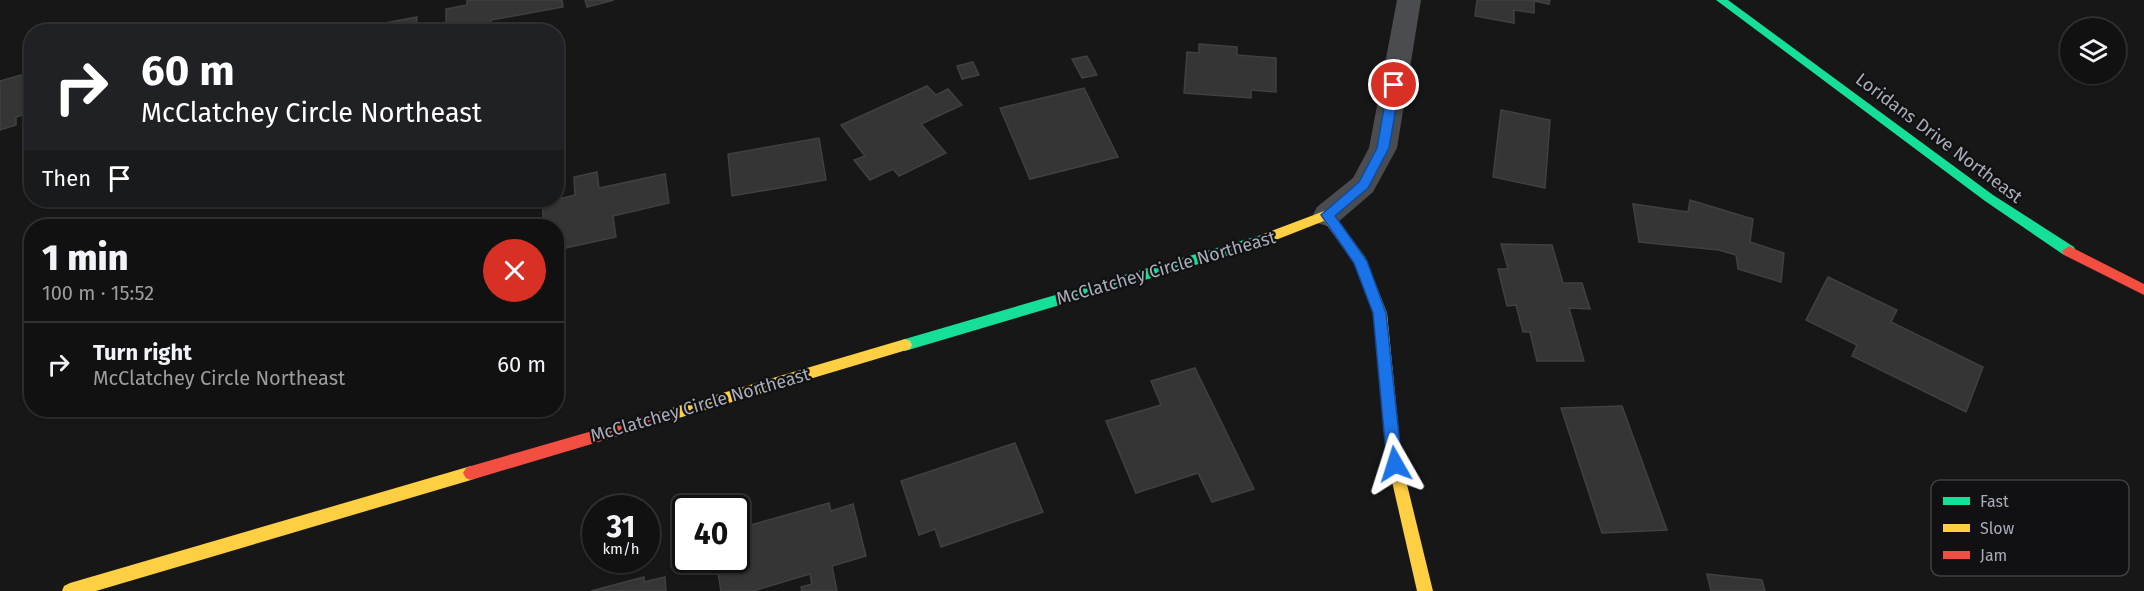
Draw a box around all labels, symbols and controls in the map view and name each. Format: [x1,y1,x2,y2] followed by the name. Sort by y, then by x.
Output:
[2060,18,2126,84] map controls
[2060,18,2126,84] button: layers
[141,46,235,96] text: 60 m
[42,48,120,126] icon: right
[1368,59,1419,110] pin
[1377,68,1410,101] icon: arrive
[1851,68,2027,208] street label: Loridans Drive Northeast
[141,97,482,129] text: McClatchey Circle Northeast
[103,162,136,195] icon: arrive
[42,165,91,192] text: Then
[1054,226,1279,310] street label: McClatchey Circle Northeast
[42,236,128,280] text: 1 min
[483,239,546,302] button: close
[42,281,154,305] text: 100 m · 15:52
[93,339,192,366] text: Turn right
[42,348,75,381] icon: right
[497,351,546,378] text: 60 m
[588,363,813,447] street label: McClatchey Circle Northeast
[93,366,345,390] text: McClatchey Circle Northeast
[1363,432,1427,496] position arrow
[1931,480,2129,576] legend
[1980,492,2009,511] text: Fast
[672,495,750,573] speed limit sign: 40
[607,509,635,545] text: 31
[1980,519,2015,538] text: Slow
[602,540,640,558] text: km/h
[1980,546,2007,565] text: Jam

